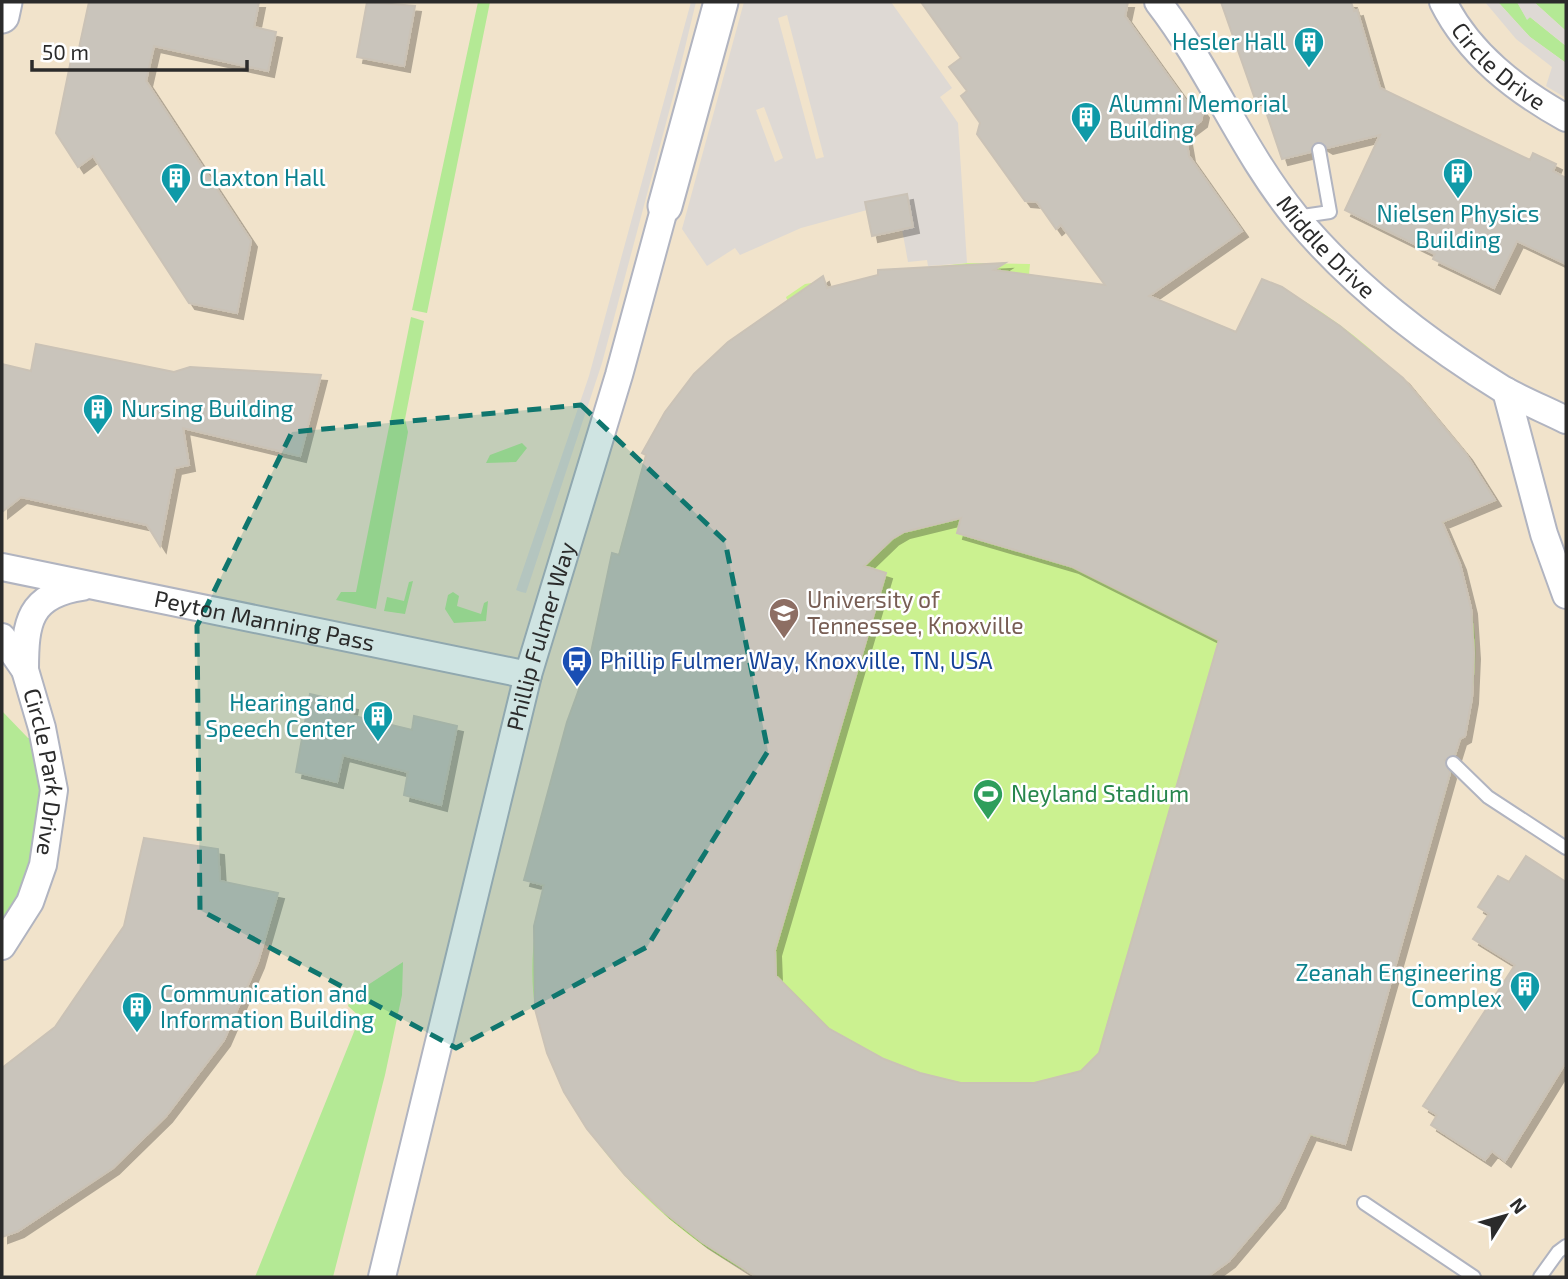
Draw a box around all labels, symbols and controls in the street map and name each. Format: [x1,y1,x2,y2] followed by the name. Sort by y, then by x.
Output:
[1446,17,1551,115] street label: Circle Drive
[1292,25,1326,69] building icon: Hesler Hall
[1172,27,1286,55] place label: Hesler Hall
[32,28,247,72] scale bar
[42,39,89,64] text: 50 m
[1109,89,1288,143] place label: Alumni Memorial Building
[1069,100,1103,144] building icon: Alumni Memorial Building
[1441,156,1475,200] building icon: Nielsen Physics Building
[159,161,193,205] building icon: Claxton Hall
[199,163,326,191] place label: Claxton Hall
[1271,189,1382,304] street label: Middle Drive
[1376,199,1540,253] place label: Nielsen Physics Building
[81,392,115,436] building icon: Nursing Building
[121,394,293,422] place label: Nursing Building
[500,539,581,733] street label: Phillip Fulmer Way
[152,584,377,656] street label: Peyton Manning Pass
[807,585,1023,639] place label: University of Tennessee, Knoxville
[767,596,801,640] school or university icon: University of Tennessee, Knoxville
[560,644,594,688] bus stop icon: Phillip Fulmer Way, Knoxville, TN, USA
[600,646,993,674] place label: Phillip Fulmer Way, Knoxville, TN, USA
[18,685,70,858] street label: Circle Park Drive
[205,688,355,742] place label: Hearing and Speech Center
[361,699,395,743] building icon: Hearing and Speech Center
[971,777,1005,821] sports icon: Neyland Stadium
[1011,779,1189,807] place label: Neyland Stadium
[1296,958,1502,1012] place label: Zeanah Engineering Complex
[1508,969,1542,1013] building icon: Zeanah Engineering Complex
[160,979,374,1033] place label: Communication and Information Building
[120,990,154,1034] building icon: Communication and Information Building
[1470,1181,1540,1251] north arrow
[1506,1193,1532,1218] text: N

